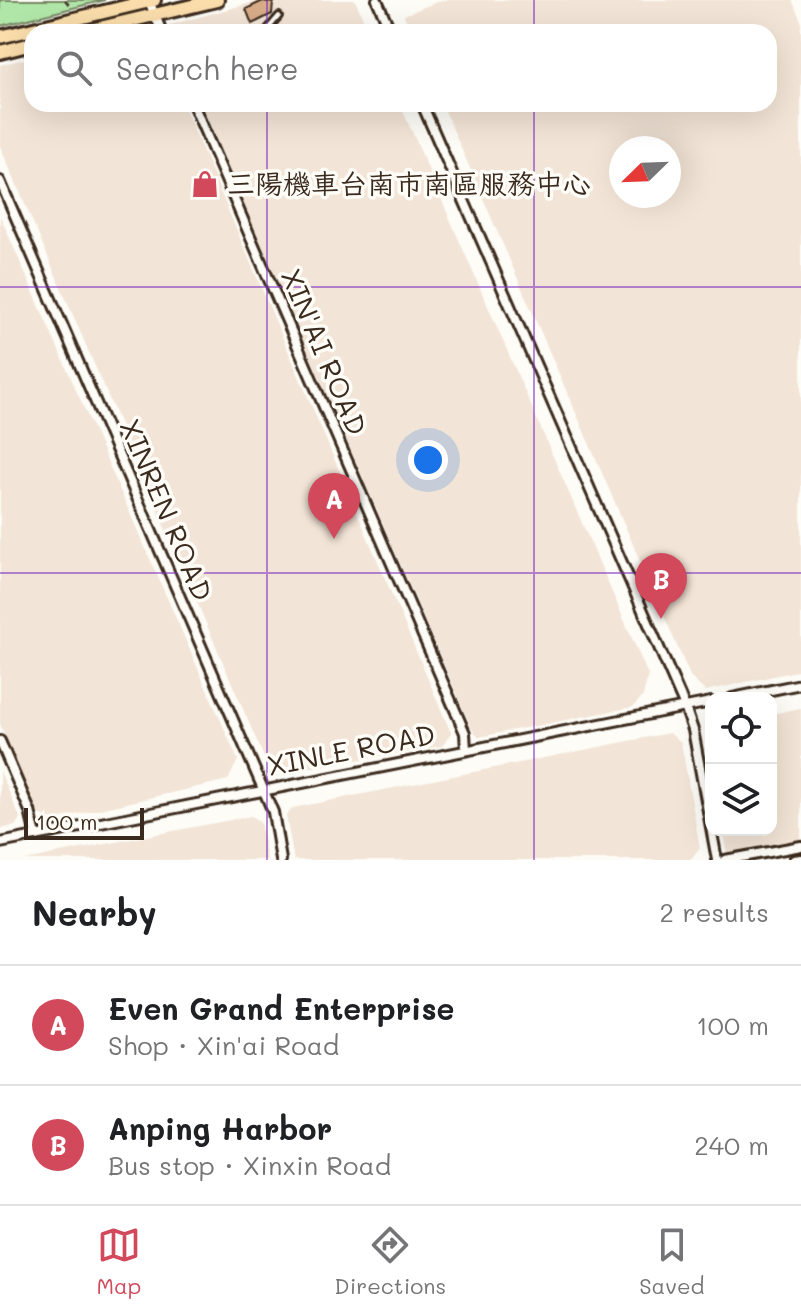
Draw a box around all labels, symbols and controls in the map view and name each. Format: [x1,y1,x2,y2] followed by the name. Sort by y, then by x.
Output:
[24,24,777,112] search box
[52,46,96,90] icon: search
[116,48,299,88] text: Search here
[609,136,681,208] north arrow
[227,165,591,201] place label: 三陽機車台南市南區服務中心
[190,169,220,199] shop icon: 三陽機車台南市南區服務中心
[274,263,376,440] street label: XIN'AI ROAD
[112,413,221,606] street label: XINREN ROAD
[408,440,448,480] your location
[308,473,360,539] pin: A
[635,553,687,619] pin: B
[705,692,777,836] map controls
[705,692,777,764] button: locate
[264,715,438,783] street label: XINLE ROAD
[705,764,777,836] button: layers
[24,804,144,840] scale bar
[36,807,98,836] text: 100 m
[32,890,157,935] text: Nearby
[660,895,769,929] text: 2 results
[108,988,454,1028] text: Even Grand Enterprise
[49,1008,67,1042] text: A
[696,1008,769,1042] text: 100 m
[108,1028,339,1062] text: Shop · Xin'ai Road
[108,1108,332,1148] text: Anping Harbor
[49,1128,67,1162] text: B
[694,1128,769,1162] text: 240 m
[108,1148,391,1182] text: Bus stop · Xinxin Road
[97,1223,141,1300] tab: Map
[334,1223,446,1300] tab: Directions
[639,1223,704,1300] tab: Saved

